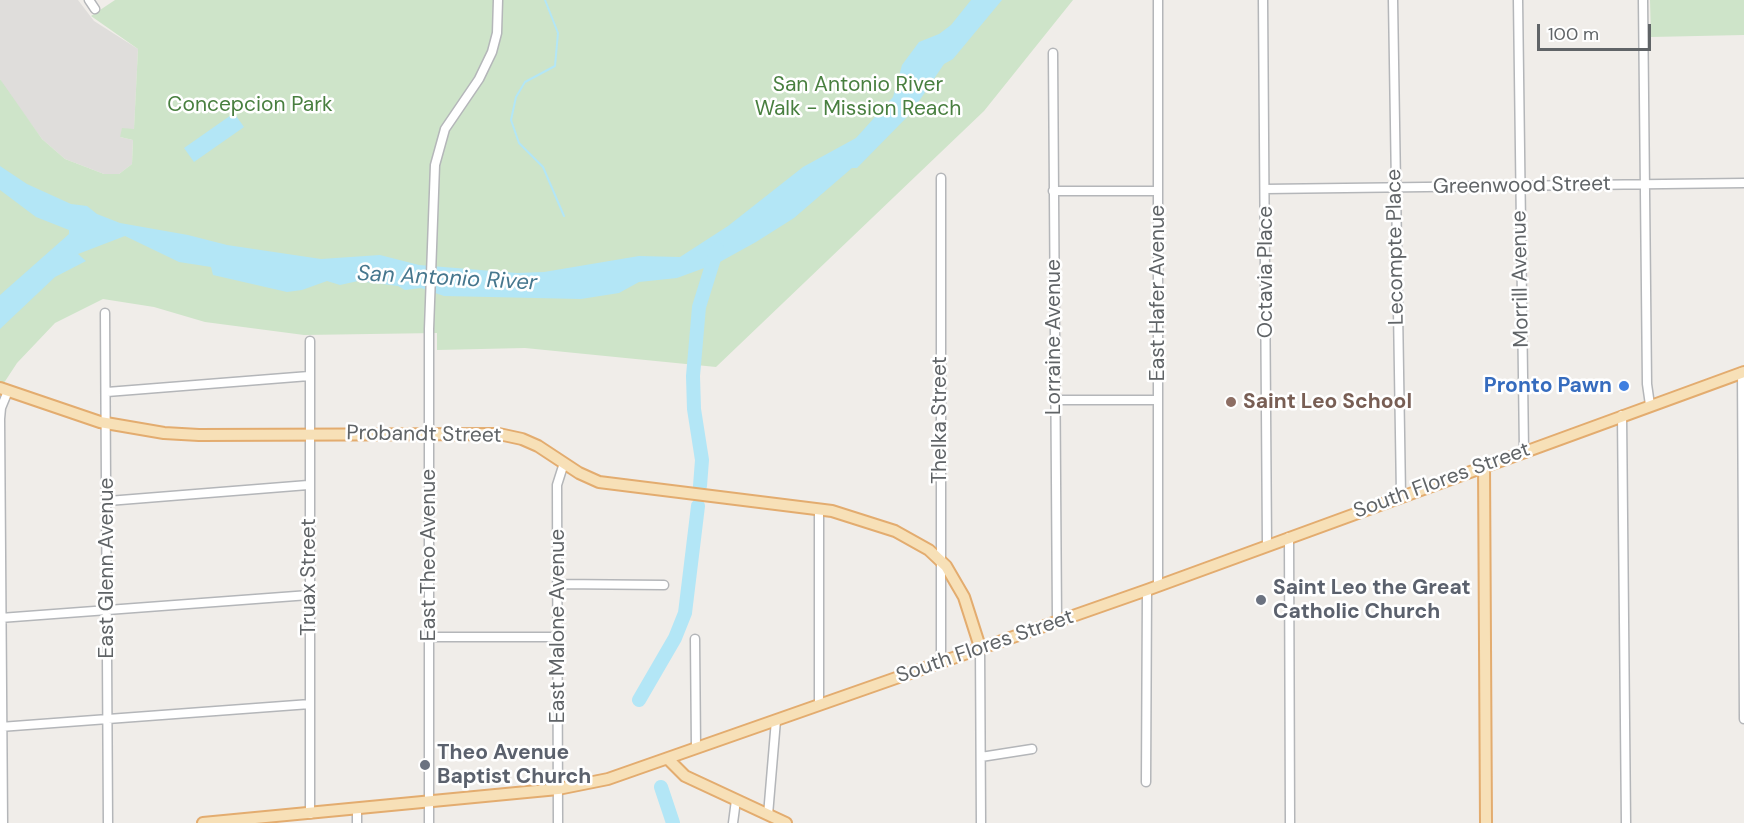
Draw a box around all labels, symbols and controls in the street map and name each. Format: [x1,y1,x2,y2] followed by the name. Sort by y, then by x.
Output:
[1540,12,1654,50] scale bar
[1548,22,1599,46] text: 100 m
[755,72,961,122] park label: San Antonio River Walk - Mission Reach
[167,92,333,118] park label: Concepcion Park
[1382,169,1410,325] street label: Lecompte Place
[1433,172,1611,200] street label: Greenwood Street
[1145,205,1171,381] street label: East Hafer Avenue
[1253,206,1279,338] street label: Octavia Place
[1507,210,1535,348] street label: Morrill Avenue
[1041,259,1067,415] street label: Lorraine Avenue
[356,261,538,297] water label: San Antonio River
[927,356,953,484] street label: Thelka Street
[1484,373,1612,399] place label: Pronto Pawn
[1617,379,1631,393] marker: Pronto Pawn
[1243,389,1412,415] place label: Saint Leo School
[1224,395,1238,409] marker: Saint Leo School
[346,421,502,449] street label: Probandt Street
[1350,437,1534,525] street label: South Flores Street
[416,469,442,641] street label: East Theo Avenue
[94,478,120,658] street label: East Glenn Avenue
[296,518,322,636] street label: Truax Street
[545,529,571,723] street label: East Malone Avenue
[1273,575,1471,625] place label: Saint Leo the Great Catholic Church
[1254,593,1268,607] marker: Saint Leo the Great Catholic Church
[893,605,1077,689] street label: South Flores Street
[437,740,591,790] place label: Theo Avenue Baptist Church
[418,758,432,772] marker: Theo Avenue Baptist Church

